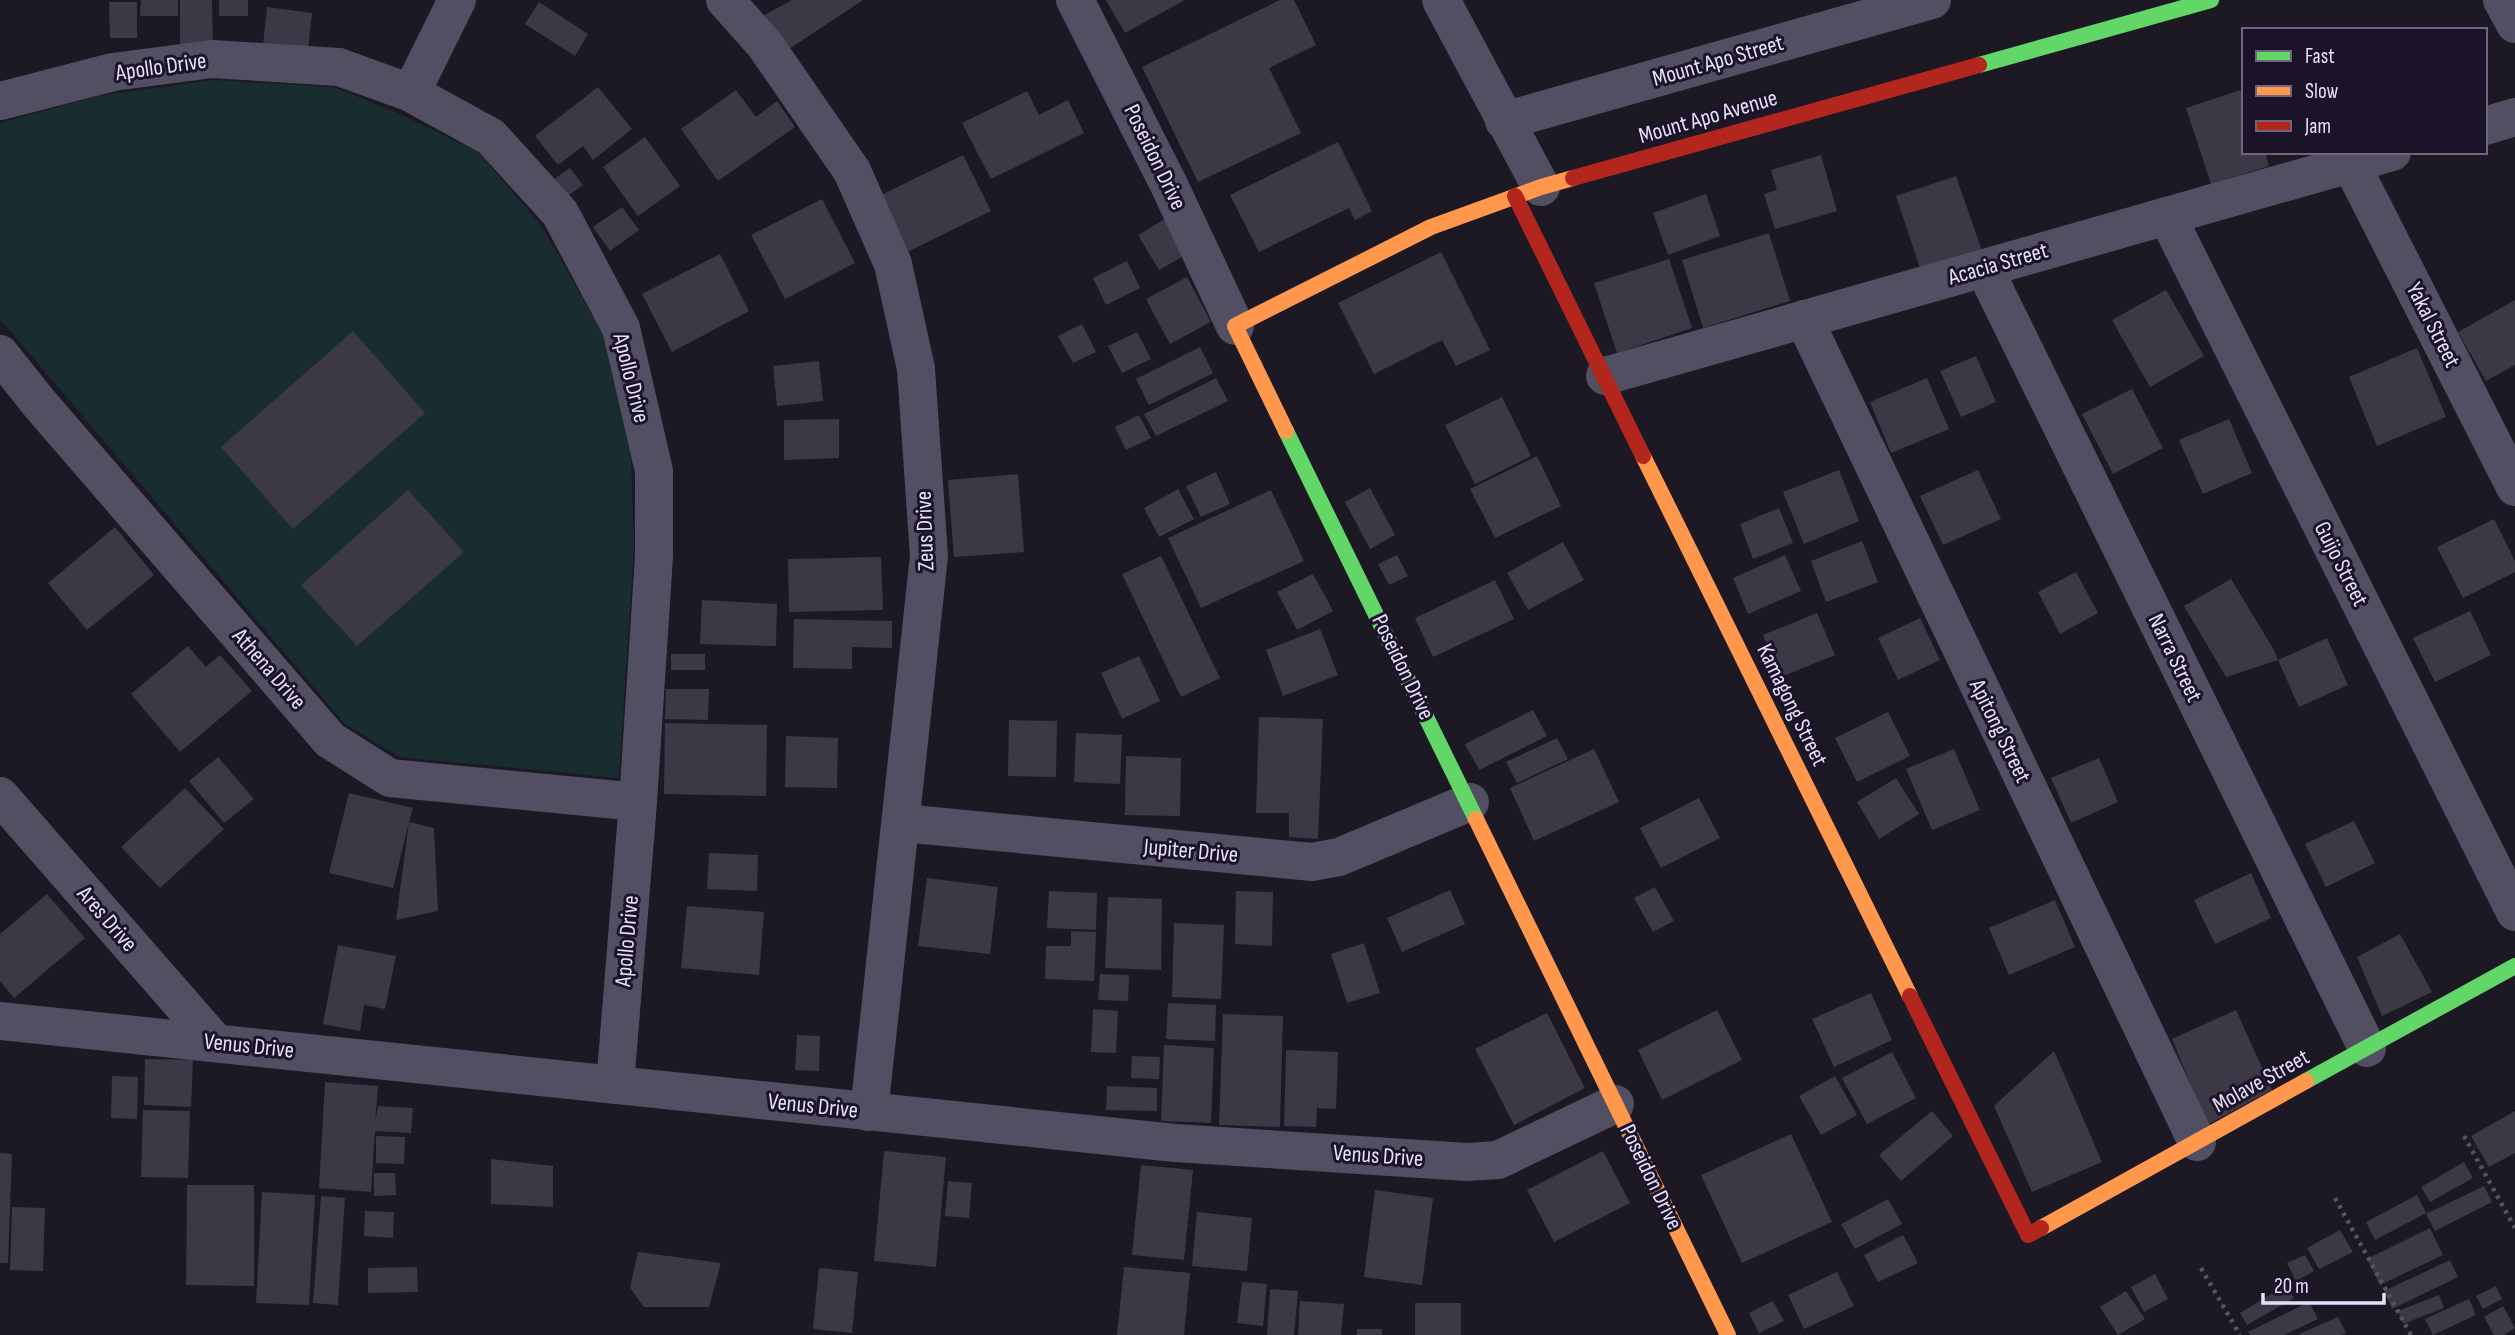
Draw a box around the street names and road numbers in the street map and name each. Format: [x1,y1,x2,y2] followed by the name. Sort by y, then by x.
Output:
[1649,29,1787,93] street label: Mount Apo Street
[113,47,208,87] street label: Apollo Drive
[1636,84,1780,150] street label: Mount Apo Avenue
[1117,100,1193,214] street label: Poseidon Drive
[1944,236,2051,292] street label: Acacia Street
[2400,278,2466,372] street label: Yakal Street
[606,329,656,426] street label: Apollo Drive
[910,491,940,571] street label: Zeus Drive
[2308,517,2374,611] street label: Guijo Street
[2142,609,2208,707] street label: Narra Street
[1365,610,1441,724] street label: Poseidon Drive
[225,622,312,715] street label: Athena Drive
[1750,639,1834,771] street label: Kamagong Street
[1963,674,2037,787] street label: Apitong Street
[1142,833,1239,869] street label: Jupiter Drive
[70,880,143,958] street label: Ares Drive
[609,894,645,989] street label: Apollo Drive
[203,1027,295,1065] street label: Venus Drive
[2208,1043,2314,1119] street label: Molave Street
[767,1087,859,1125] street label: Venus Drive
[1613,1120,1689,1234] street label: Poseidon Drive
[1332,1139,1424,1173] street label: Venus Drive

